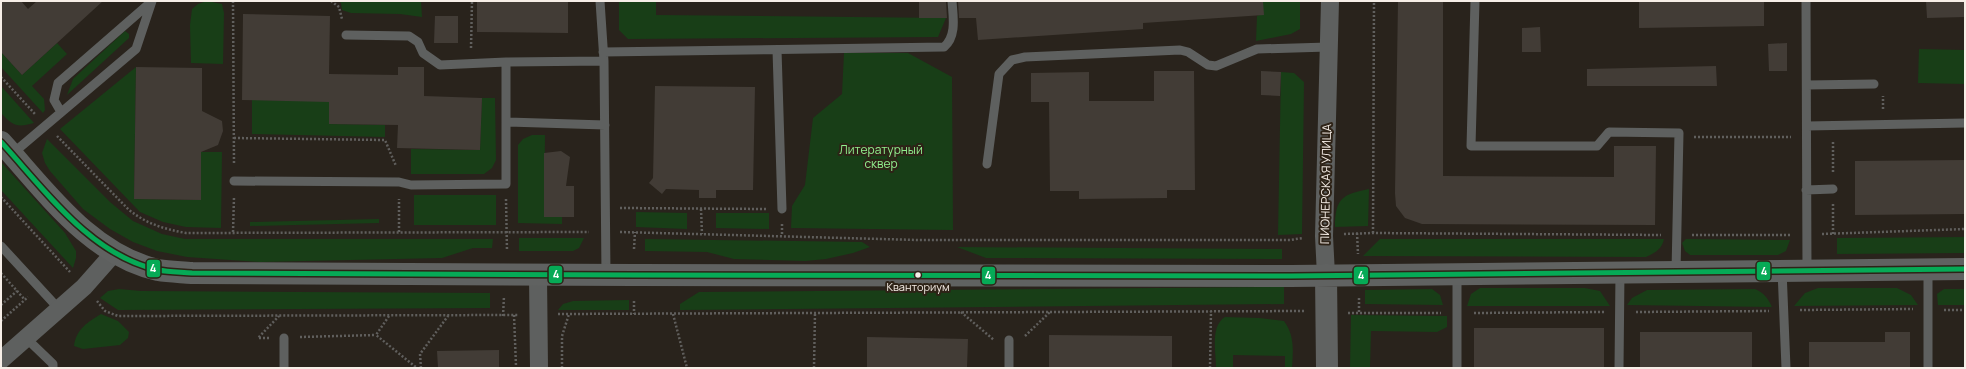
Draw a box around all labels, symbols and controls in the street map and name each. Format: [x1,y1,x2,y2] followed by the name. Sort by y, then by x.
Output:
[1316,123,1335,244] street label: ПИОНЕРСКАЯ УЛИЦА
[839,141,923,172] park label: Литературный сквер
[146,259,161,278] line badge: 4
[150,260,157,275] text: 4
[1756,261,1771,281] line badge: 4
[1761,263,1768,278] text: 4
[548,265,563,284] line badge: 4
[553,266,560,281] text: 4
[981,266,996,285] line badge: 4
[1353,266,1369,285] line badge: 4
[985,267,992,282] text: 4
[1358,267,1365,282] text: 4
[913,270,923,280] marker: Кванториум
[886,279,950,294] place label: Кванториум

